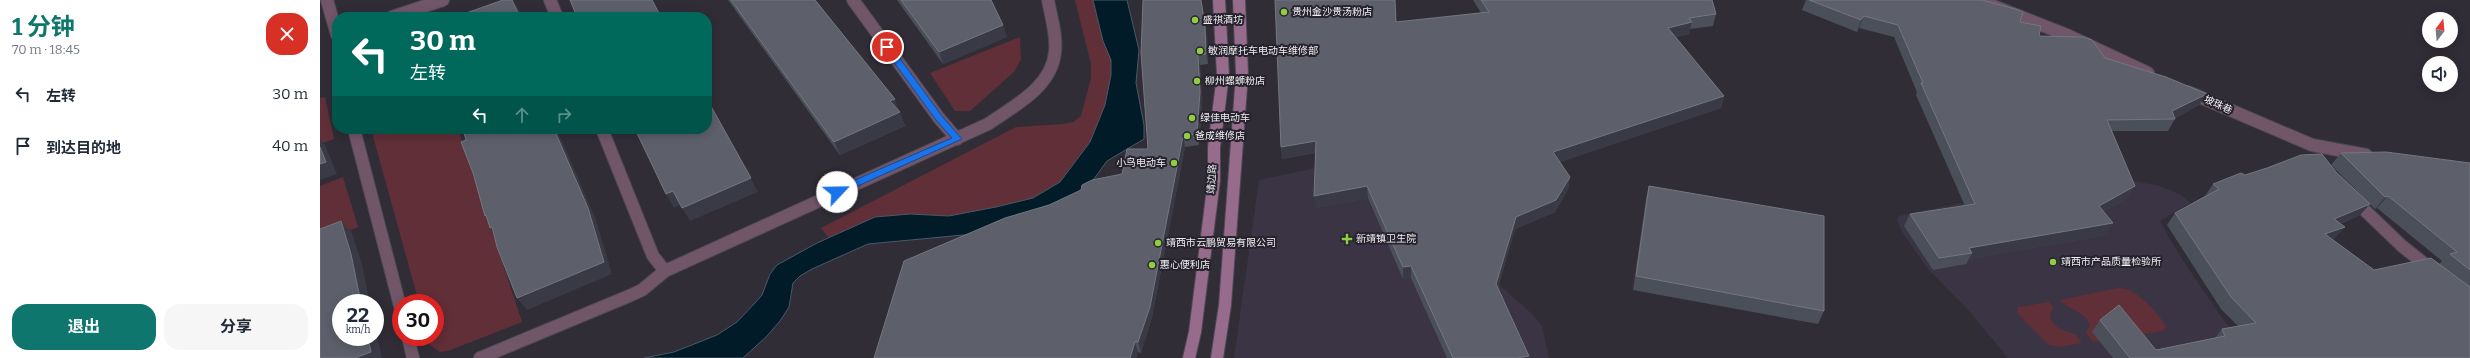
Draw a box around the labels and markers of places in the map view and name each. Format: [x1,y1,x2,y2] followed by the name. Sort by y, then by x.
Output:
[1292,6,1372,18] place label: 贵州金沙贵汤粉店
[1279,7,1289,17] marker: 贵州金沙贵汤粉店
[1203,14,1243,26] place label: 盛祺酒坊
[1190,15,1200,25] marker: 盛祺酒坊
[870,30,904,64] pin
[1208,45,1318,57] place label: 敏润摩托车电动车维修部
[1195,46,1205,56] marker: 敏润摩托车电动车维修部
[1205,75,1265,87] place label: 柳州螺蛳粉店
[1192,76,1202,86] marker: 柳州螺蛳粉店
[1200,112,1250,124] place label: 绿佳电动车
[1187,113,1197,123] marker: 绿佳电动车
[1195,130,1245,142] place label: 爸成维修店
[1182,131,1192,141] marker: 爸成维修店
[1116,157,1166,169] place label: 小鸟电动车
[1169,158,1179,168] marker: 小鸟电动车
[1341,233,1353,245] marker: 新靖镇卫生院
[1356,233,1416,245] place label: 新靖镇卫生院
[1166,237,1276,249] place label: 靖西市云鹏贸易有限公司
[1153,238,1163,248] marker: 靖西市云鹏贸易有限公司
[2061,256,2161,268] place label: 靖西市产品质量检验所
[2048,257,2058,267] marker: 靖西市产品质量检验所
[1160,259,1210,271] place label: 惠心便利店
[1147,260,1157,270] marker: 惠心便利店

